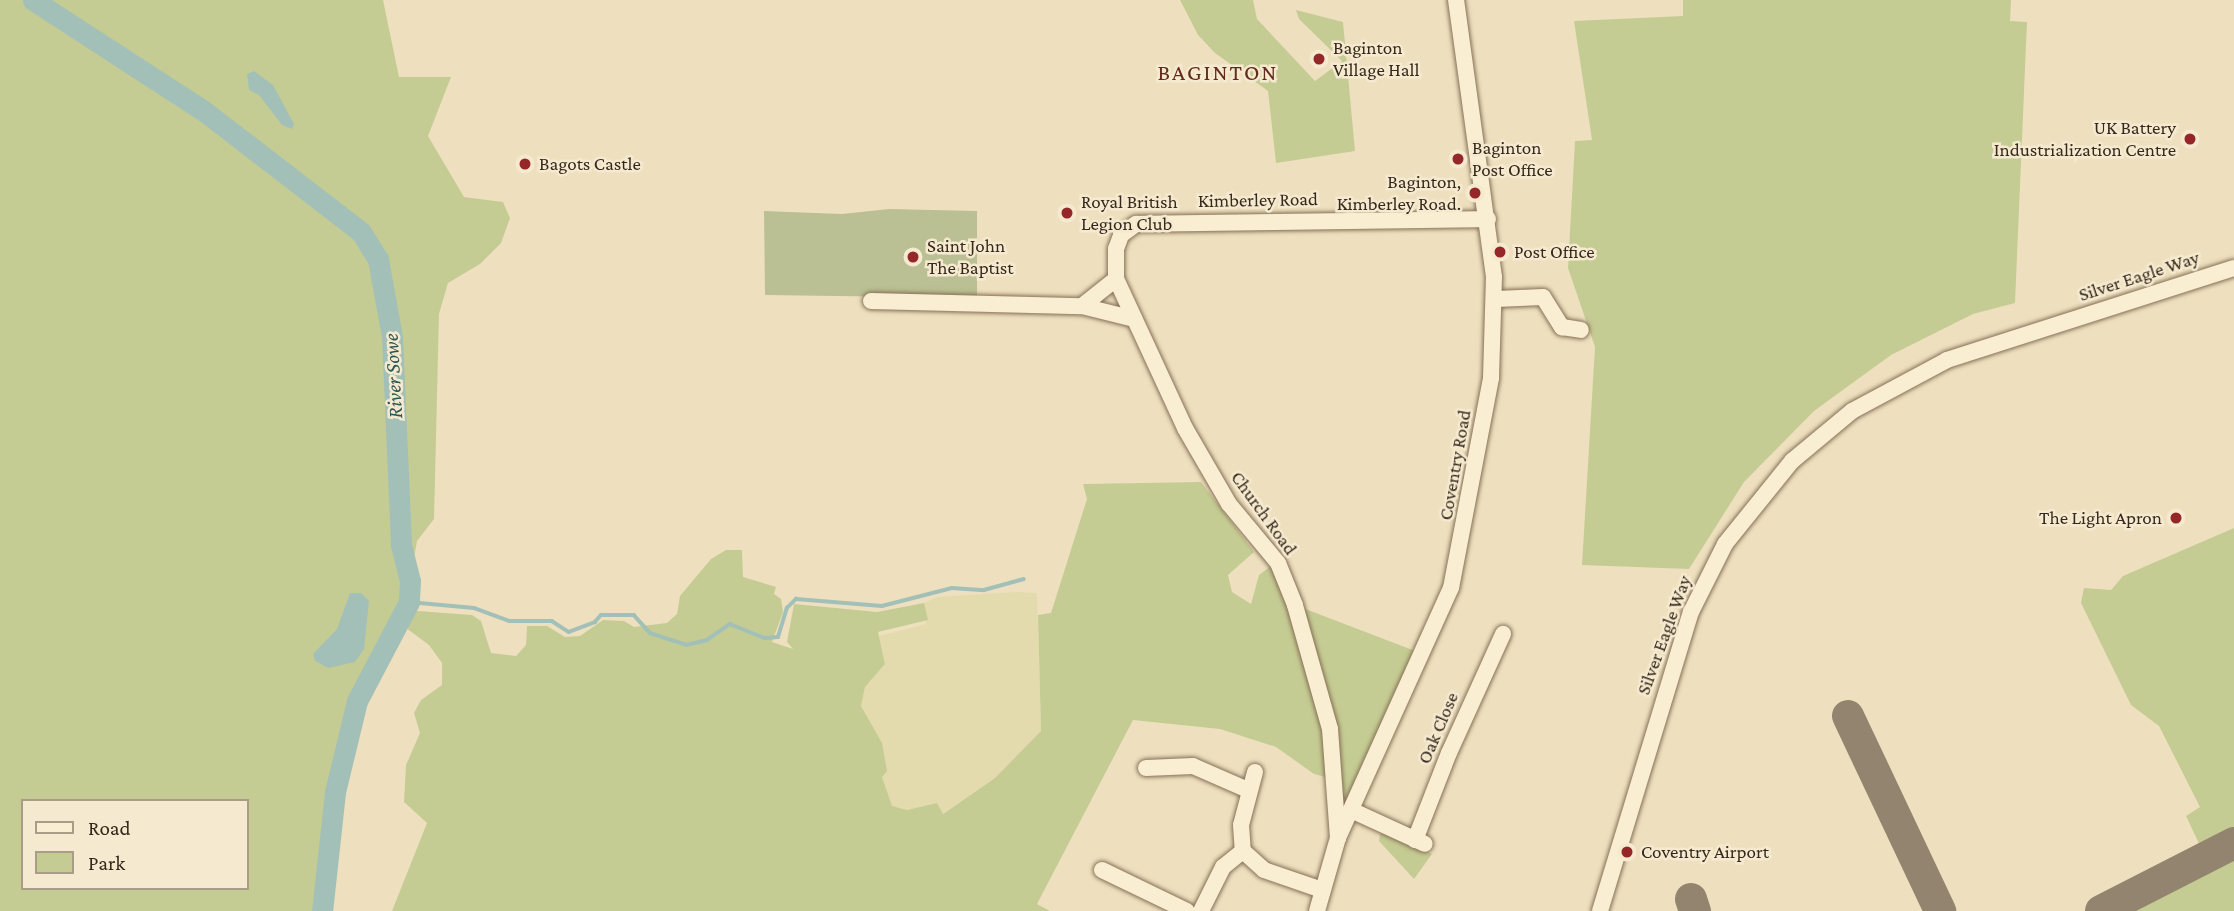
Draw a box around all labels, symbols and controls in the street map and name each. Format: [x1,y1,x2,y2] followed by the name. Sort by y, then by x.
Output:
[1333,37,1420,81] place label: Baginton Village Hall
[1311,51,1327,67] marker: Baginton Village Hall
[1159,58,1277,86] district label: BAGINTON
[1994,117,2176,161] place label: UK Battery Industrialization Centre
[2182,131,2198,147] marker: UK Battery Industrialization Centre
[1472,137,1553,181] place label: Baginton Post Office
[1450,151,1466,167] marker: Baginton Post Office
[539,153,641,175] place label: Bagots Castle
[517,156,533,172] marker: Bagots Castle
[1337,171,1461,215] place label: Baginton, Kimberley Road.
[1467,185,1483,201] marker: Baginton, Kimberley Road.
[1198,188,1318,212] street label: Kimberley Road
[1081,191,1178,235] place label: Royal British Legion Club
[1059,205,1075,221] marker: Royal British Legion Club
[927,235,1014,279] place label: Saint John The Baptist
[1514,241,1595,263] place label: Post Office
[1492,244,1508,260] marker: Post Office
[2076,246,2202,306] street label: Silver Eagle Way
[905,249,921,265] marker: Saint John The Baptist
[378,333,408,419] water label: River Sowe
[1434,408,1476,522] street label: Coventry Road
[1226,467,1302,559] street label: Church Road
[2039,507,2162,529] place label: The Light Apron
[2168,510,2184,526] marker: The Light Apron
[1632,572,1696,698] street label: Silver Eagle Way
[1413,689,1463,767] street label: Oak Close
[21,799,248,890] legend
[88,816,131,840] text: Road
[1641,841,1769,863] place label: Coventry Airport
[1619,844,1635,860] marker: Coventry Airport
[88,851,125,875] text: Park

